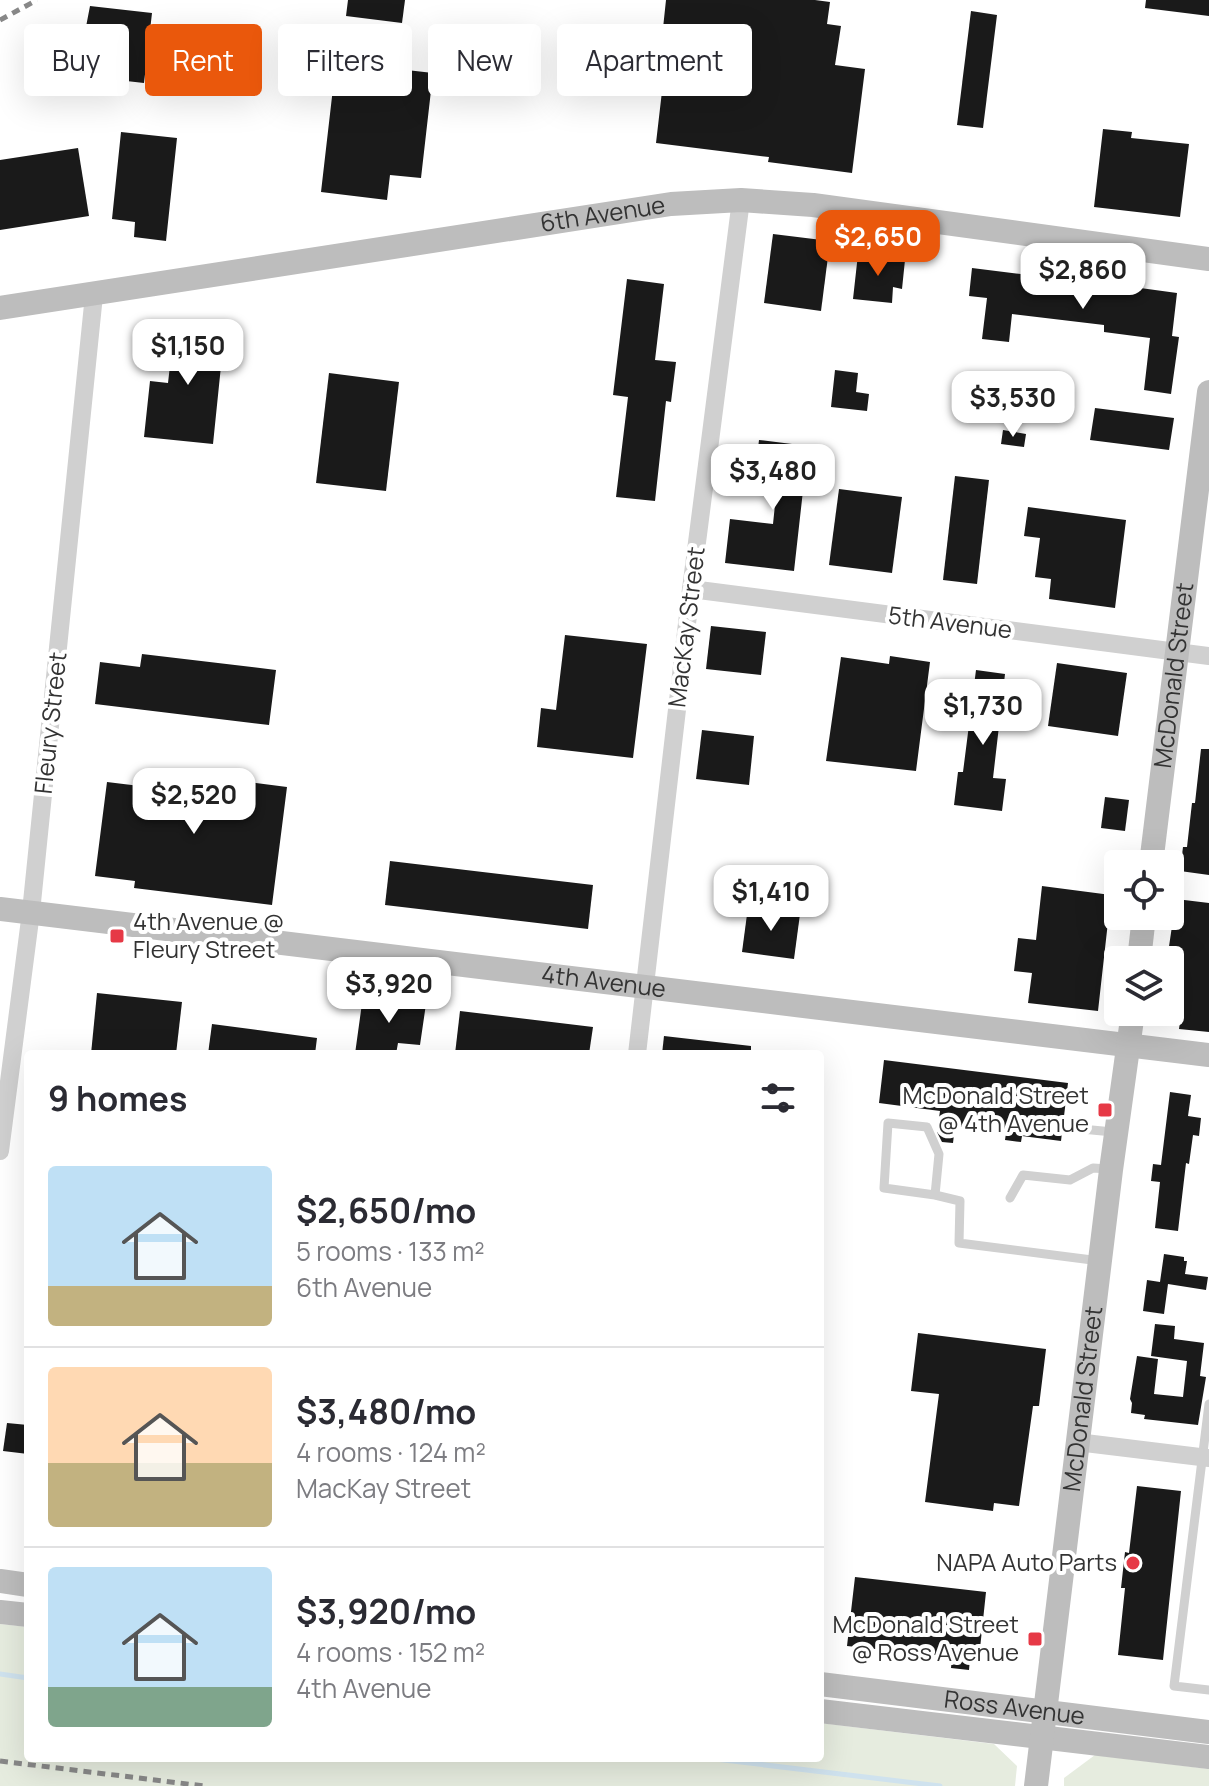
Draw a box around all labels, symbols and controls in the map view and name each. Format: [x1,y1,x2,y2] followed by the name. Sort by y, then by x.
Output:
[24,24,129,96] chip: Buy
[145,24,262,96] chip: Rent
[278,24,412,96] chip: Filters
[428,24,541,96] chip: New
[557,24,752,96] chip: Apartment
[538,187,667,239] street label: 6th Avenue
[813,210,943,278] pin: $2,650
[834,218,922,254] text: $2,650
[1018,243,1148,311] pin: $2,860
[1039,251,1127,287] text: $2,860
[123,319,253,387] pin: $1,150
[150,327,226,363] text: $1,150
[948,371,1078,439] pin: $3,530
[970,379,1056,415] text: $3,530
[708,444,838,512] pin: $3,480
[729,452,817,488] text: $3,480
[659,545,712,709] street label: MacKay Street
[1145,581,1200,770] street label: McDonald Street
[886,598,1014,645] street label: 5th Avenue
[26,650,73,795] street label: Fleury Street
[918,679,1048,747] pin: $1,730
[943,687,1023,723] text: $1,730
[129,768,259,836] pin: $2,520
[151,776,237,812] text: $2,520
[1104,850,1184,1026] map controls
[1104,850,1184,930] button: locate
[706,865,836,933] pin: $1,410
[732,873,810,909] text: $1,410
[133,904,284,965] place label: 4th Avenue @ Fleury Street
[108,927,126,945] marker: 4th Avenue @ Fleury Street
[1104,946,1184,1026] button: layers
[324,957,454,1025] pin: $3,920
[540,957,668,1004] street label: 4th Avenue
[345,965,433,1001] text: $3,920
[48,1075,187,1121] text: 9 homes
[756,1076,800,1120] icon: filters
[903,1078,1089,1139] place label: McDonald Street @ 4th Avenue
[1096,1101,1114,1119] marker: McDonald Street @ 4th Avenue
[296,1187,476,1233] text: $2,650/mo
[112,1198,208,1294] icon: home
[296,1233,485,1269] text: 5 rooms · 133 m²
[296,1269,432,1305] text: 6th Avenue
[1054,1304,1109,1493] street label: McDonald Street
[296,1388,476,1434] text: $3,480/mo
[112,1399,208,1495] icon: home
[296,1434,486,1470] text: 4 rooms · 124 m²
[296,1470,471,1506] text: MacKay Street
[936,1545,1117,1578] place label: NAPA Auto Parts
[1124,1554,1142,1572] marker: NAPA Auto Parts
[296,1588,476,1634] text: $3,920/mo
[112,1599,208,1695] icon: home
[833,1607,1019,1668] place label: McDonald Street @ Ross Avenue
[1026,1630,1044,1648] marker: McDonald Street @ Ross Avenue
[296,1634,485,1670] text: 4 rooms · 152 m²
[296,1670,431,1706] text: 4th Avenue
[942,1681,1087,1732] street label: Ross Avenue

